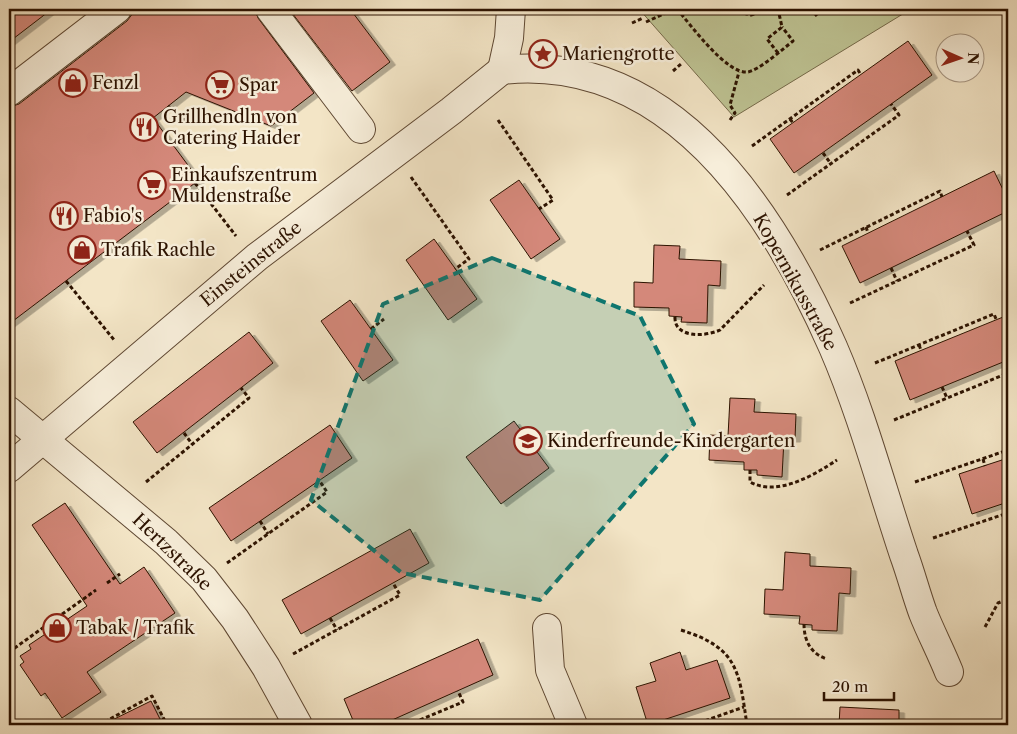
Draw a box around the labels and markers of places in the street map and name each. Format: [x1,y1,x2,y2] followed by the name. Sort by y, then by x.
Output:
[528,39,558,69] place icon: Mariengrotte
[562,43,675,65] place label: Mariengrotte
[58,68,88,98] shop icon: Fenzl
[205,70,235,100] supermarket icon: Spar
[92,72,139,94] place label: Fenzl
[239,74,278,96] place label: Spar
[163,106,301,149] place label: Grillhendln von Catering Haider
[129,112,159,142] restaurant icon: Grillhendln von Catering Haider
[171,164,318,207] place label: Einkaufszentrum Muldenstraße
[137,170,167,200] supermarket icon: Einkaufszentrum Muldenstraße
[49,201,79,231] restaurant icon: Fabio's
[83,205,142,227] place label: Fabio's
[67,235,97,265] shop icon: Trafik Rachle
[101,239,215,261] place label: Trafik Rachle
[513,426,543,456] school or university icon: Kinderfreunde-Kindergarten
[547,430,795,452] place label: Kinderfreunde-Kindergarten
[42,613,72,643] shop icon: Tabak / Trafik
[76,617,196,639] place label: Tabak / Trafik

